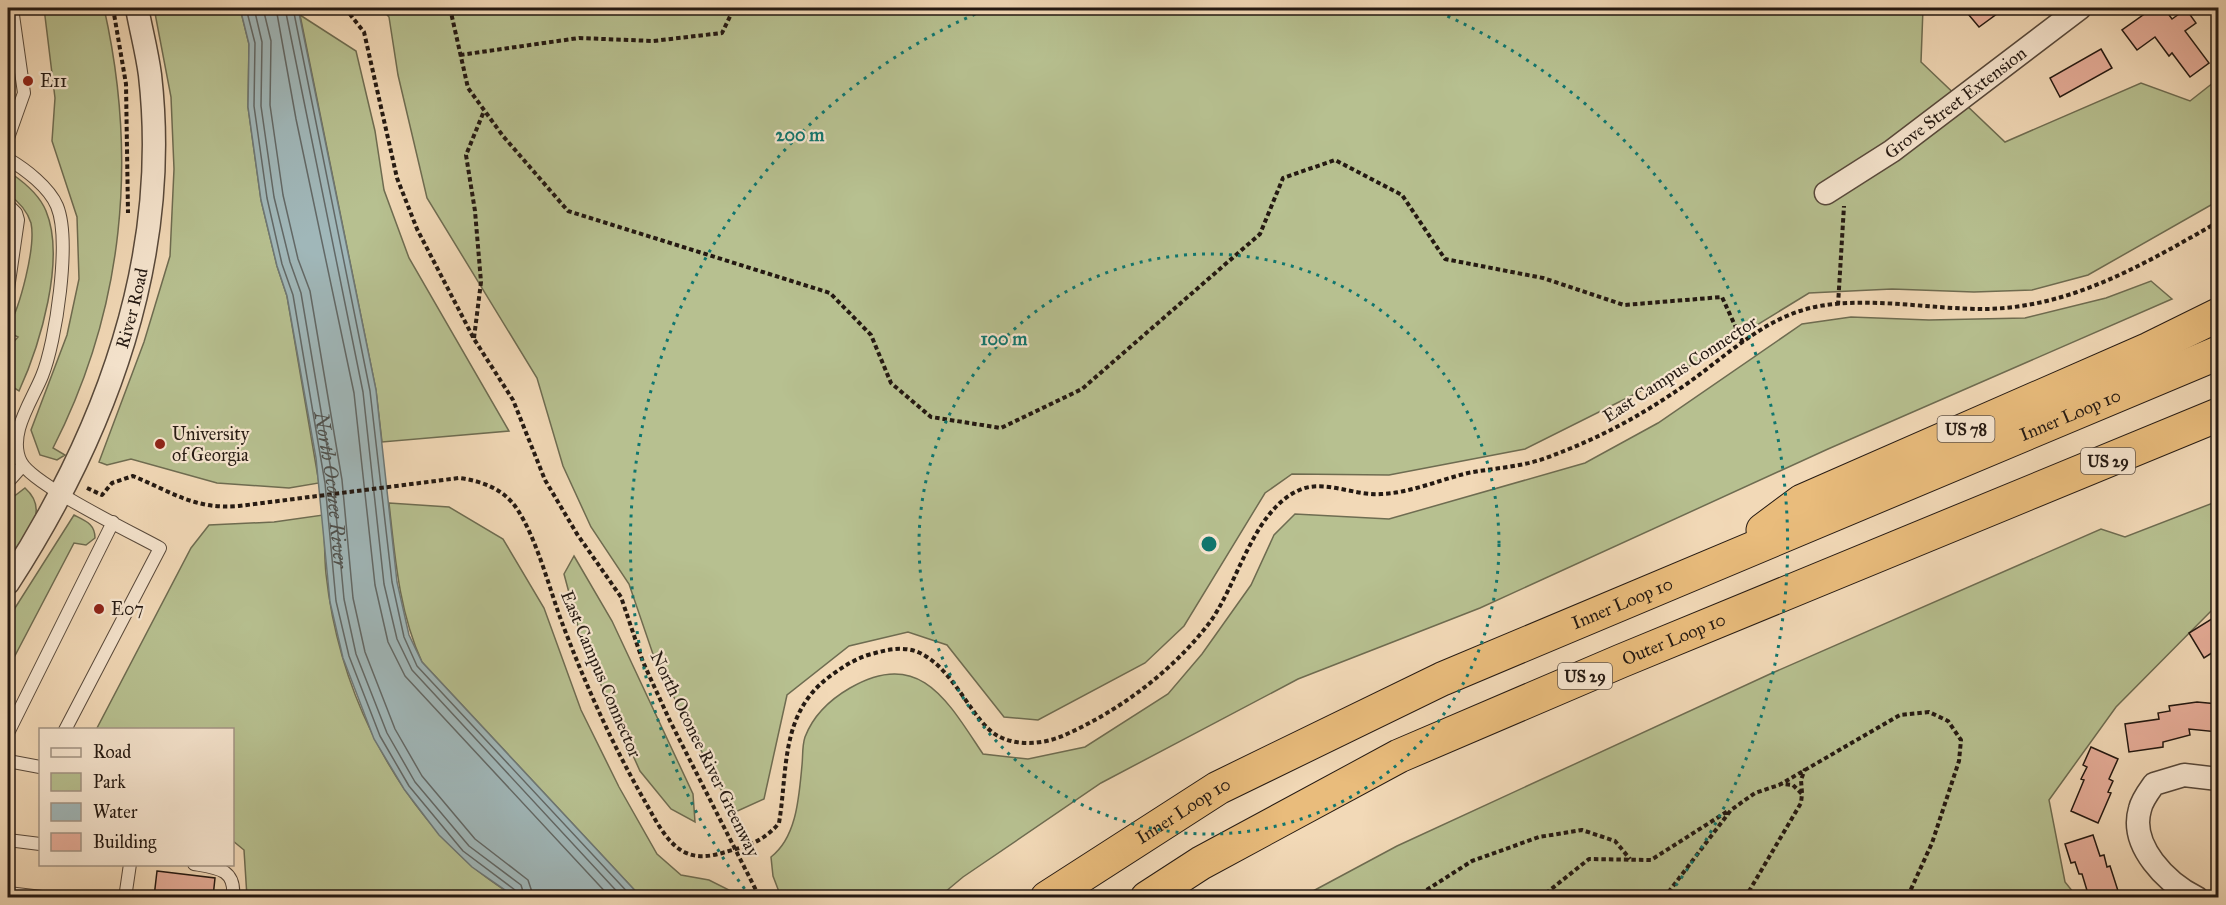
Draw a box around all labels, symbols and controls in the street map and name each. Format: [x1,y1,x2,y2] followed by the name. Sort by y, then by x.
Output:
[1880,42,2031,164] street label: Grove Street Extension
[40,70,67,92] place label: E11
[21,74,35,88] marker: E11
[776,124,825,146] text: 200 m
[111,266,153,351] street label: River Road
[1599,311,1762,427] street label: East Campus Connector
[981,328,1028,350] text: 100 m
[2017,384,2124,446] street label: Inner Loop 10
[309,409,353,571] water label: North Oconee River
[1938,416,1994,442] road number: US 78
[172,423,250,467] place label: University of Georgia
[153,437,167,451] marker: University of Georgia
[2081,448,2135,474] road number: US 29
[1199,534,1219,554] centre of rings
[1568,572,1676,634] street label: Inner Loop 10
[556,587,646,761] street label: East Campus Connector
[111,598,144,620] place label: E07
[92,602,106,616] marker: E07
[1619,608,1729,670] street label: Outer Loop 10
[646,648,765,861] street label: North Oconee River Greenway
[1558,663,1612,689] road number: US 29
[39,728,234,866] legend
[93,741,131,763] text: Road
[93,771,126,793] text: Park
[1132,773,1234,849] street label: Inner Loop 10
[93,801,138,823] text: Water
[93,831,157,854] text: Building

